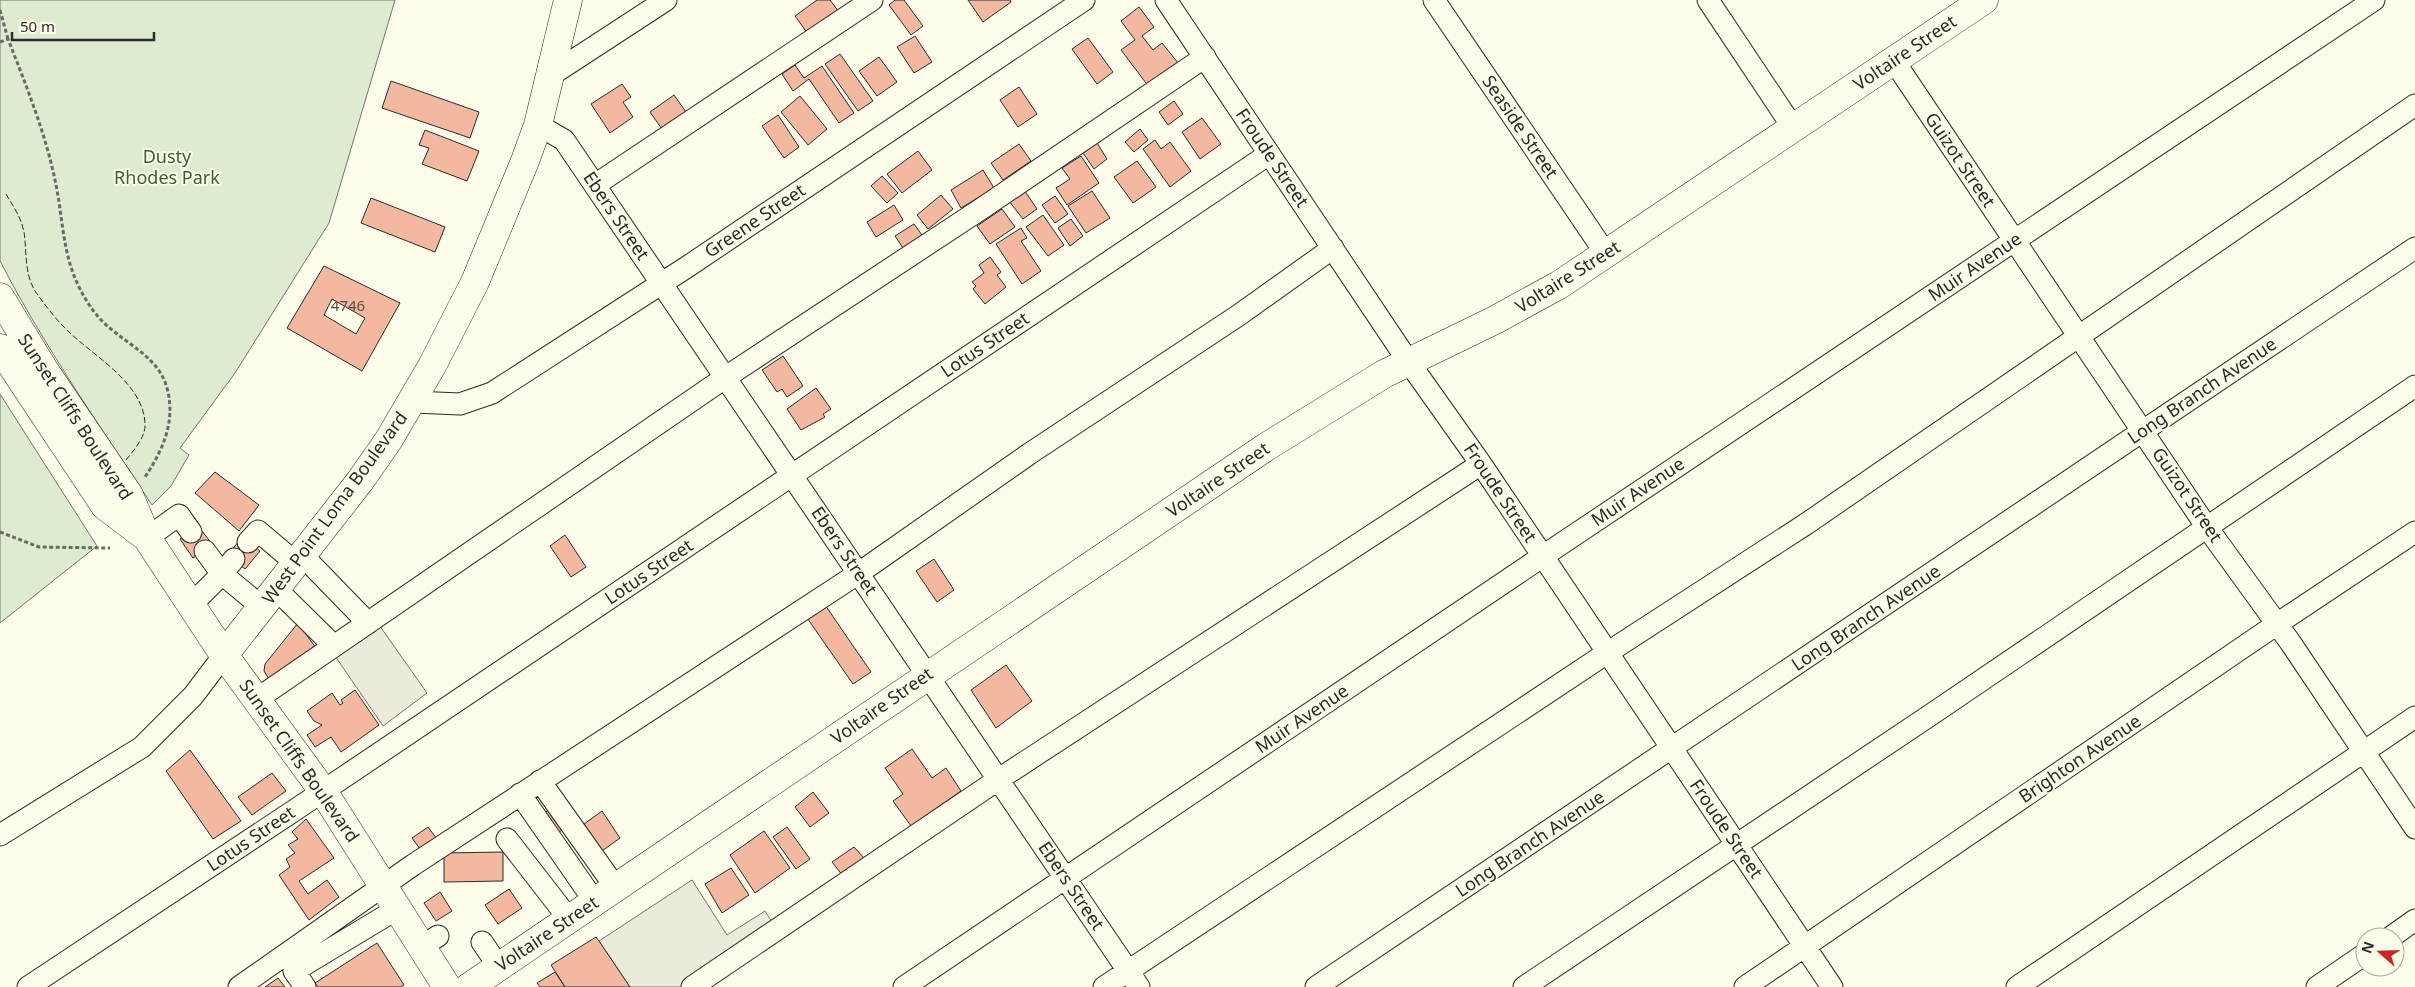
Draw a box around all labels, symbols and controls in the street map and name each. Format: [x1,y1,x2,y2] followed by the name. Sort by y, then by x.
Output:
[1848,9,1961,96] street label: Voltaire Street
[12,10,155,42] scale bar
[20,16,55,36] text: 50 m
[1477,70,1564,183] street label: Seaside Street
[1231,103,1315,212] street label: Froude Street
[1920,107,2002,212] street label: Guizot Street
[114,144,220,189] park label: Dusty Rhodes Park
[578,166,656,265] street label: Ebers Street
[699,177,810,263] street label: Greene Street
[1923,226,2026,306] street label: Muir Avenue
[1510,234,1625,318] street label: Voltaire Street
[331,295,365,315] house number: 4746
[936,306,1034,383] street label: Lotus Street
[13,329,139,504] street label: Sunset Cliffs Boulevard
[2122,331,2281,449] street label: Long Branch Avenue
[256,406,412,609] street label: West Point Loma Boulevard
[1161,436,1274,523] street label: Voltaire Street
[1459,438,1543,547] street label: Froude Street
[2147,442,2229,547] street label: Guizot Street
[1586,451,1689,531] street label: Muir Avenue
[806,501,884,600] street label: Ebers Street
[600,533,698,610] street label: Lotus Street
[1786,558,1945,676] street label: Long Branch Avenue
[826,661,938,749] street label: Voltaire Street
[234,674,365,847] street label: Sunset Cliffs Boulevard
[1250,678,1353,758] street label: Muir Avenue
[2014,708,2145,808] street label: Brighton Avenue
[1685,774,1769,883] street label: Froude Street
[1450,784,1609,902] street label: Long Branch Avenue
[202,800,300,877] street label: Lotus Street
[1033,836,1111,935] street label: Ebers Street
[490,890,603,977] street label: Voltaire Street
[2355,927,2405,977] north arrow
[2356,939,2378,956] text: N

